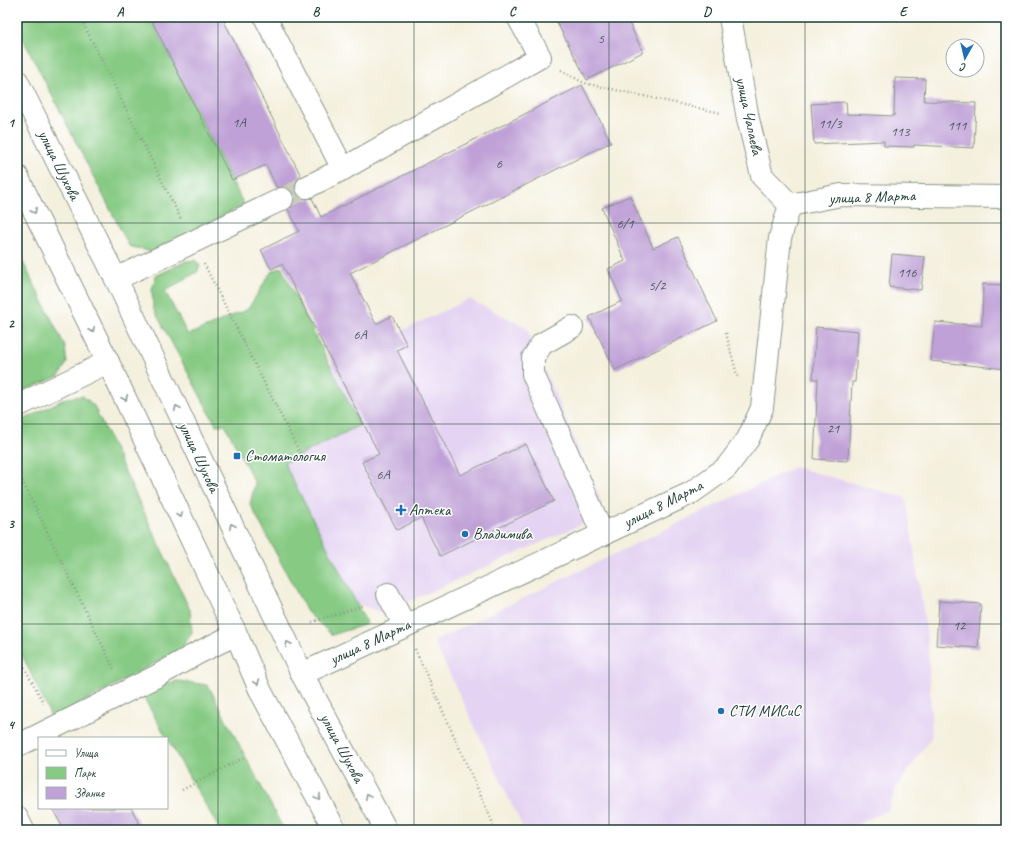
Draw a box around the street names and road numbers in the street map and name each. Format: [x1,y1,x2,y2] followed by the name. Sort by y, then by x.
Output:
[731,74,767,158] street label: улица Чапаева
[33,126,85,205] street label: улица Шухова
[827,185,917,209] street label: улица 8 Марта
[174,418,225,497] street label: улица Шухова
[619,475,707,533] street label: улица 8 Марта
[326,614,415,670] street label: улица 8 Марта
[315,709,369,787] street label: улица Шухова

